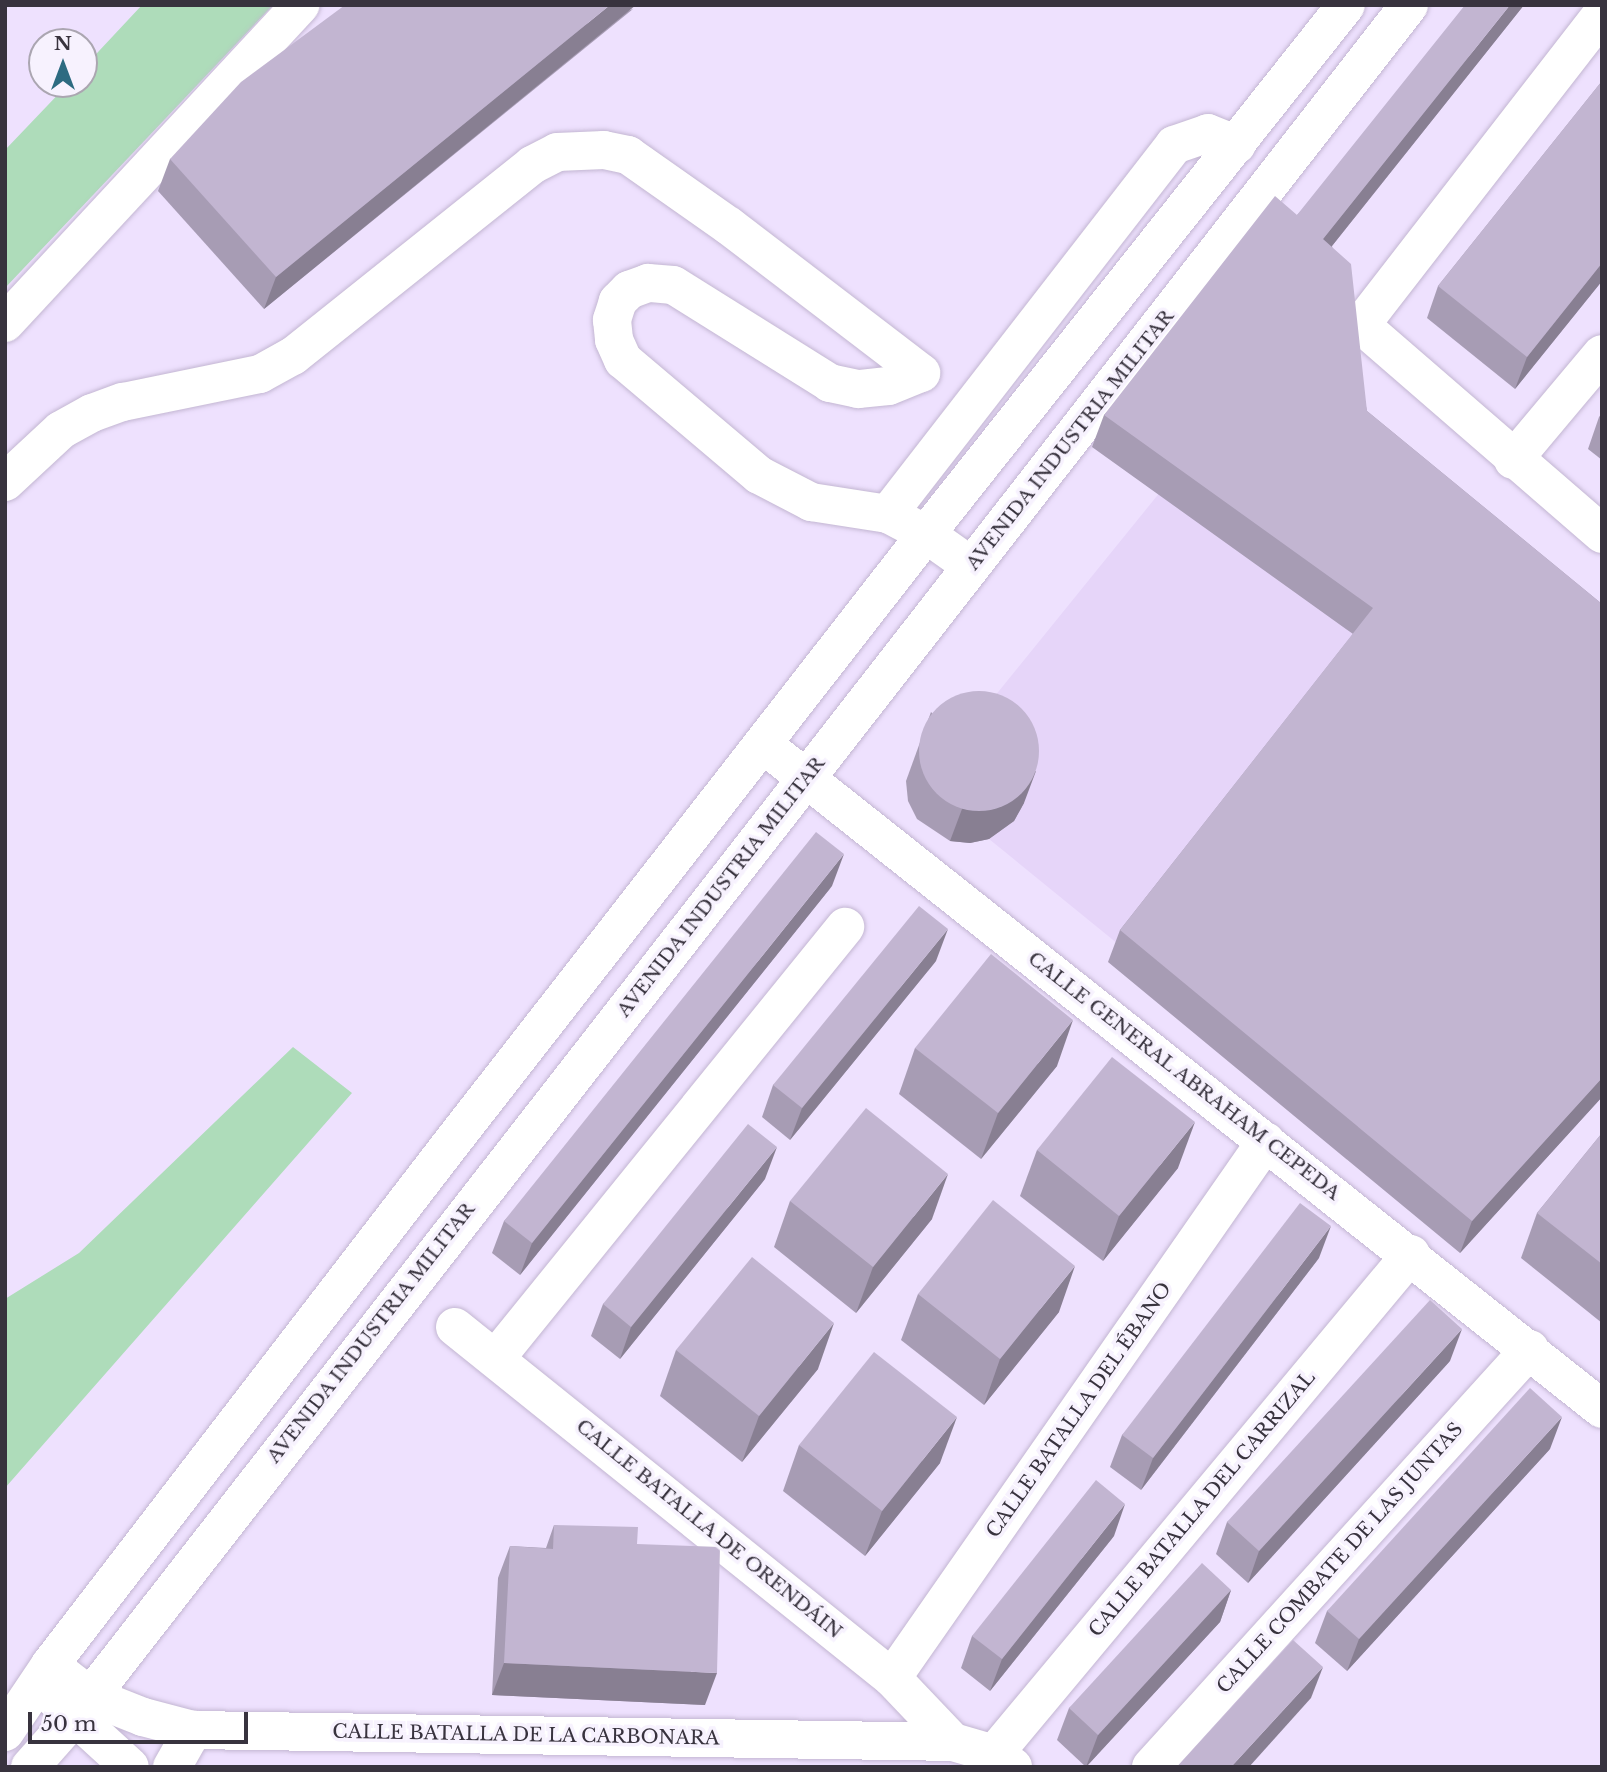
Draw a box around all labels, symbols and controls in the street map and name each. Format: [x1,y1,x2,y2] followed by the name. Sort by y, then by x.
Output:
[28,28,98,98] north arrow
[54,32,72,55] text: N
[961,305,1179,575] street label: AVENIDA INDUSTRIA MILITAR
[612,752,830,1022] street label: AVENIDA INDUSTRIA MILITAR
[1023,947,1345,1205] street label: CALLE GENERAL ABRAHAM CEPEDA
[262,1198,480,1468] street label: AVENIDA INDUSTRIA MILITAR
[981,1277,1177,1543] street label: CALLE BATALLA DEL ÉBANO
[1084,1366,1320,1642] street label: CALLE BATALLA DEL CARRIZAL
[571,1414,847,1644] street label: CALLE BATALLA DE ORENDÁIN
[1212,1418,1468,1698] street label: CALLE COMBATE DE LAS JUNTAS
[32,1698,252,1742] scale bar
[41,1711,96,1737] text: 50 m
[331,1720,721,1750] street label: CALLE BATALLA DE LA CARBONARA

